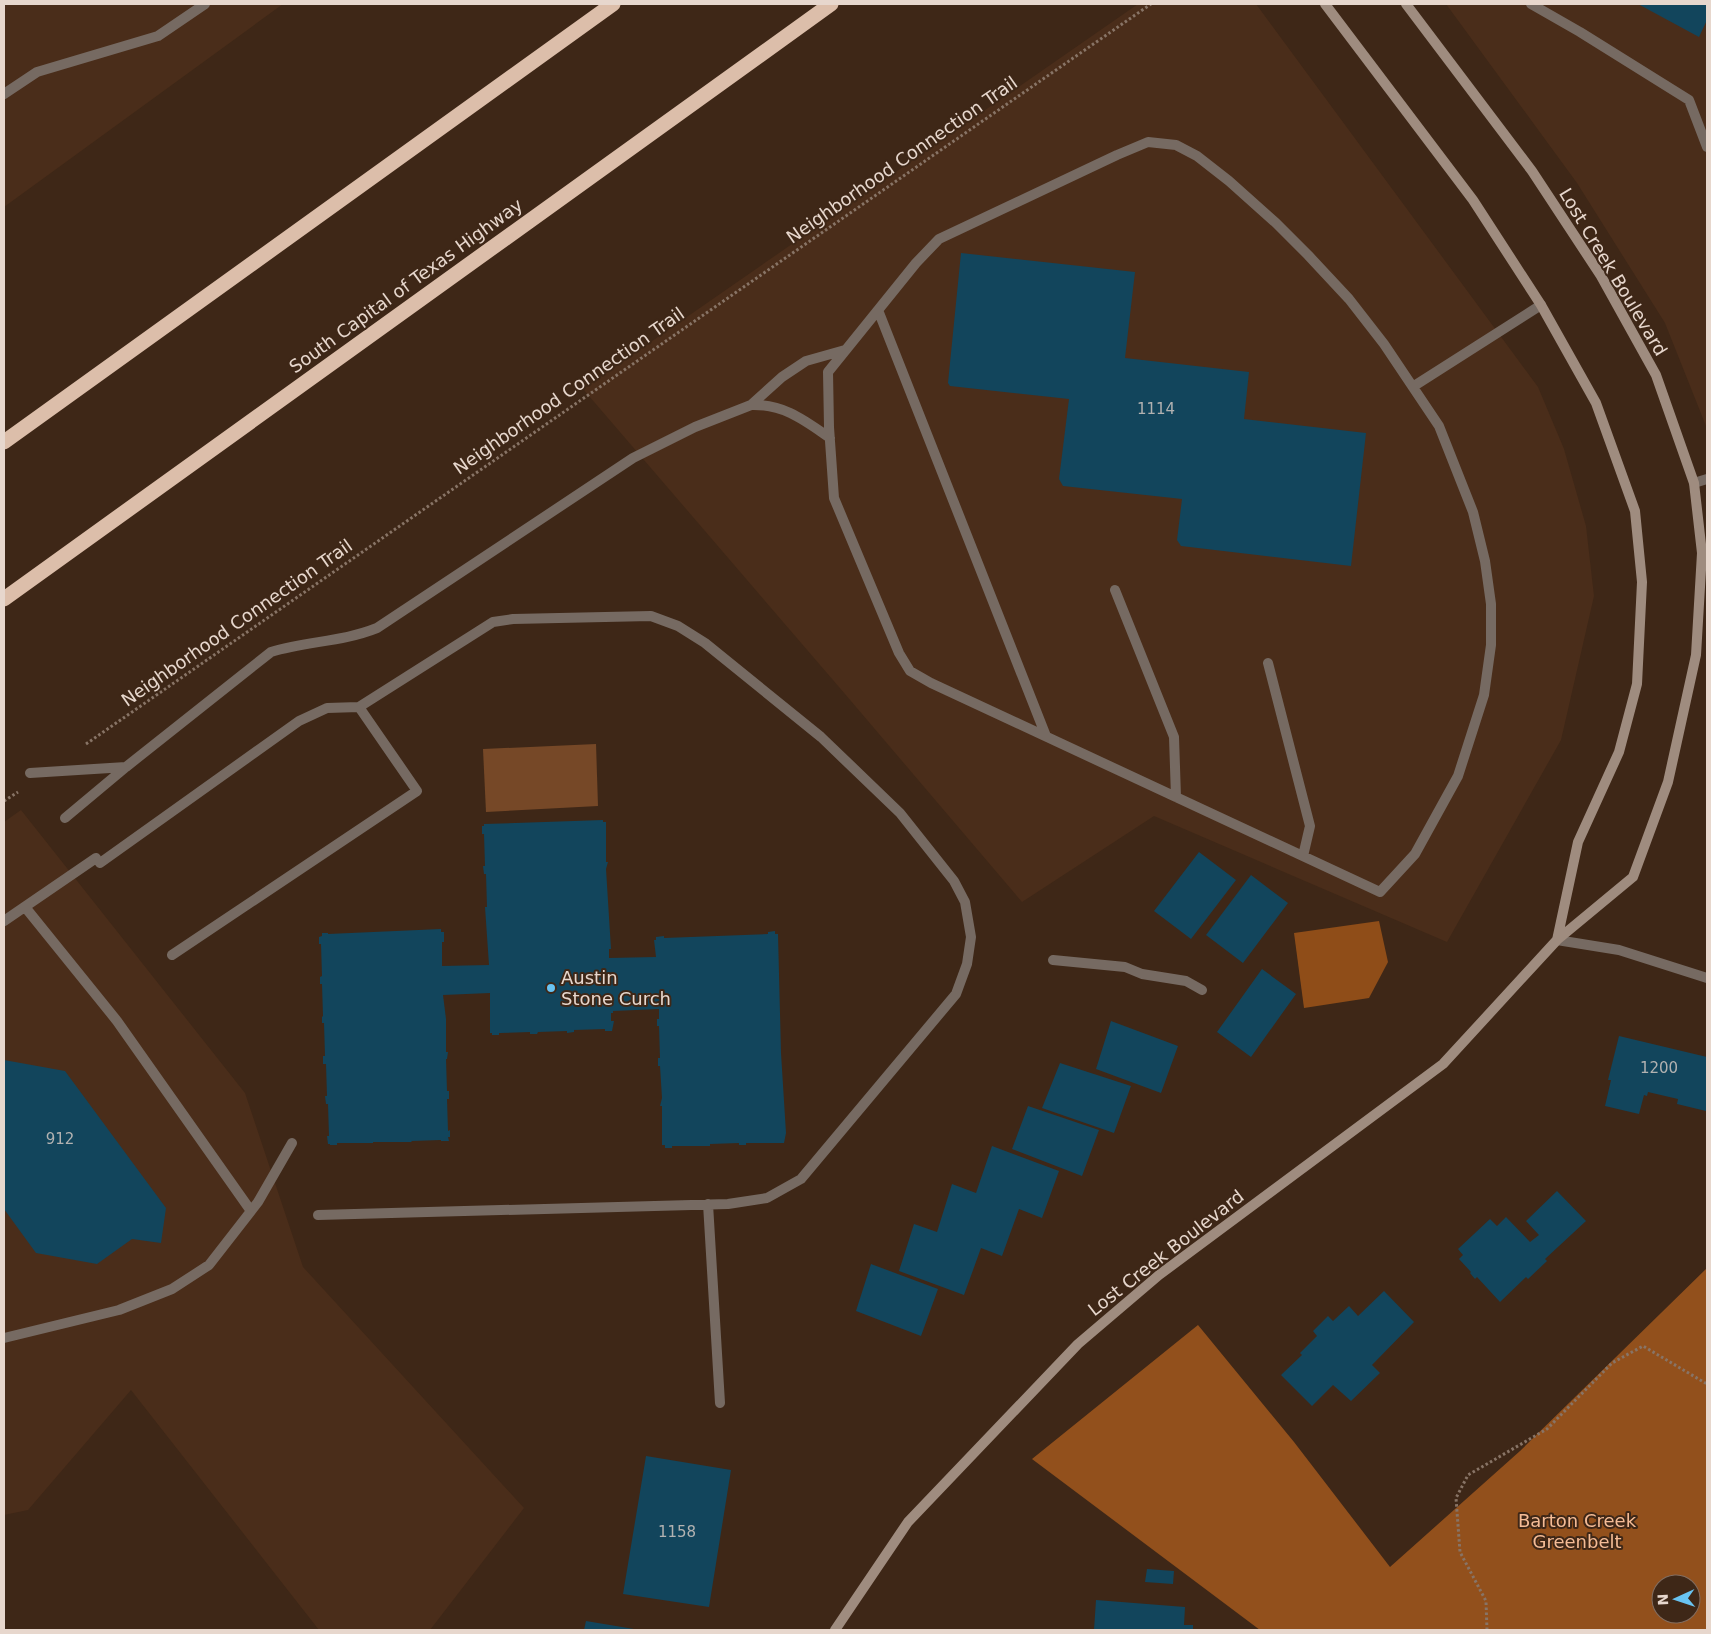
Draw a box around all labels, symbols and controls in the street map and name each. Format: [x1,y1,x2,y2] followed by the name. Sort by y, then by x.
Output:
[782,72,1021,248] street label: Neighborhood Connection Trail
[1555,184,1672,359] street label: Lost Creek Boulevard
[285,194,527,377] street label: South Capital of Texas Highway
[449,303,688,479] street label: Neighborhood Connection Trail
[1137,400,1175,418] house number: 1114
[117,535,356,711] street label: Neighborhood Connection Trail
[561,967,671,1009] place label: Austin Stone Curch
[545,982,557,994] marker: Austin Stone Curch
[1640,1059,1678,1077] house number: 1200
[46,1130,74,1148] house number: 912
[1084,1185,1248,1320] street label: Lost Creek Boulevard
[1518,1510,1637,1552] park label: Barton Creek Greenbelt
[658,1523,696,1541] house number: 1158
[1651,1574,1701,1624] north arrow
[1655,1593,1671,1606] text: N

